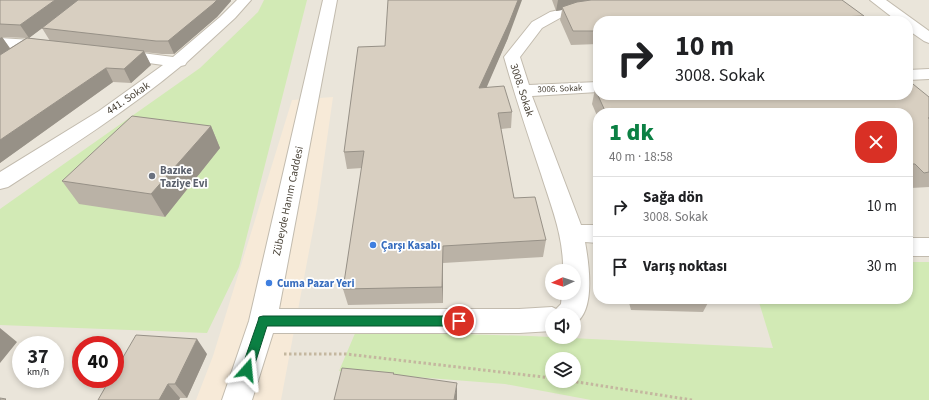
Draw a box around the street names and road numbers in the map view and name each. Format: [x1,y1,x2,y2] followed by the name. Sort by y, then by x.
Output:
[506,62,538,119] street label: 3008. Sokak
[103,78,153,118] street label: 441. Sokak
[537,82,583,96] street label: 3006. Sokak
[269,145,307,257] street label: Zübeyde Hanım Caddesi

